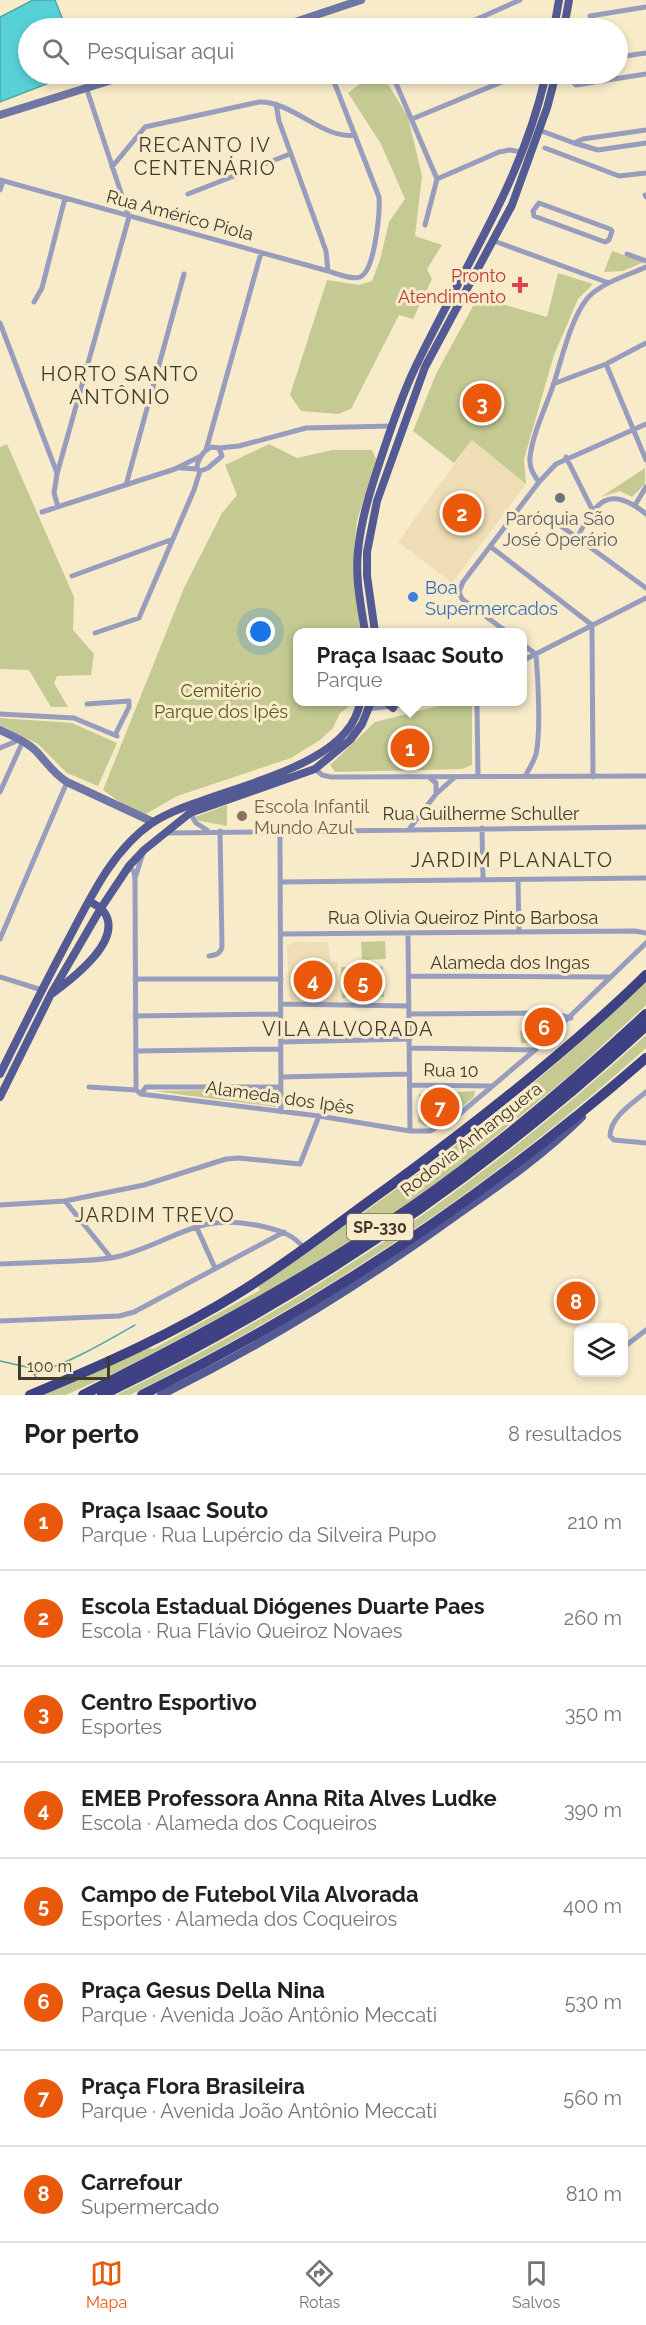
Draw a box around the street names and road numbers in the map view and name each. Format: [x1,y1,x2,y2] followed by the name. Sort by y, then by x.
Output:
[104,185,256,245] street label: Rua Américo Piola
[383,803,580,824] street label: Rua Guilherme Schuller
[328,907,598,928] street label: Rua Olivia Queiroz Pinto Barbosa
[430,952,590,973] street label: Alameda dos Ingas
[423,1059,479,1081] street label: Rua 10
[204,1076,356,1118] street label: Alameda dos Ipês
[396,1077,546,1201] street label: Rodovia Anhanguera
[347,1214,413,1240] road number: SP-330

